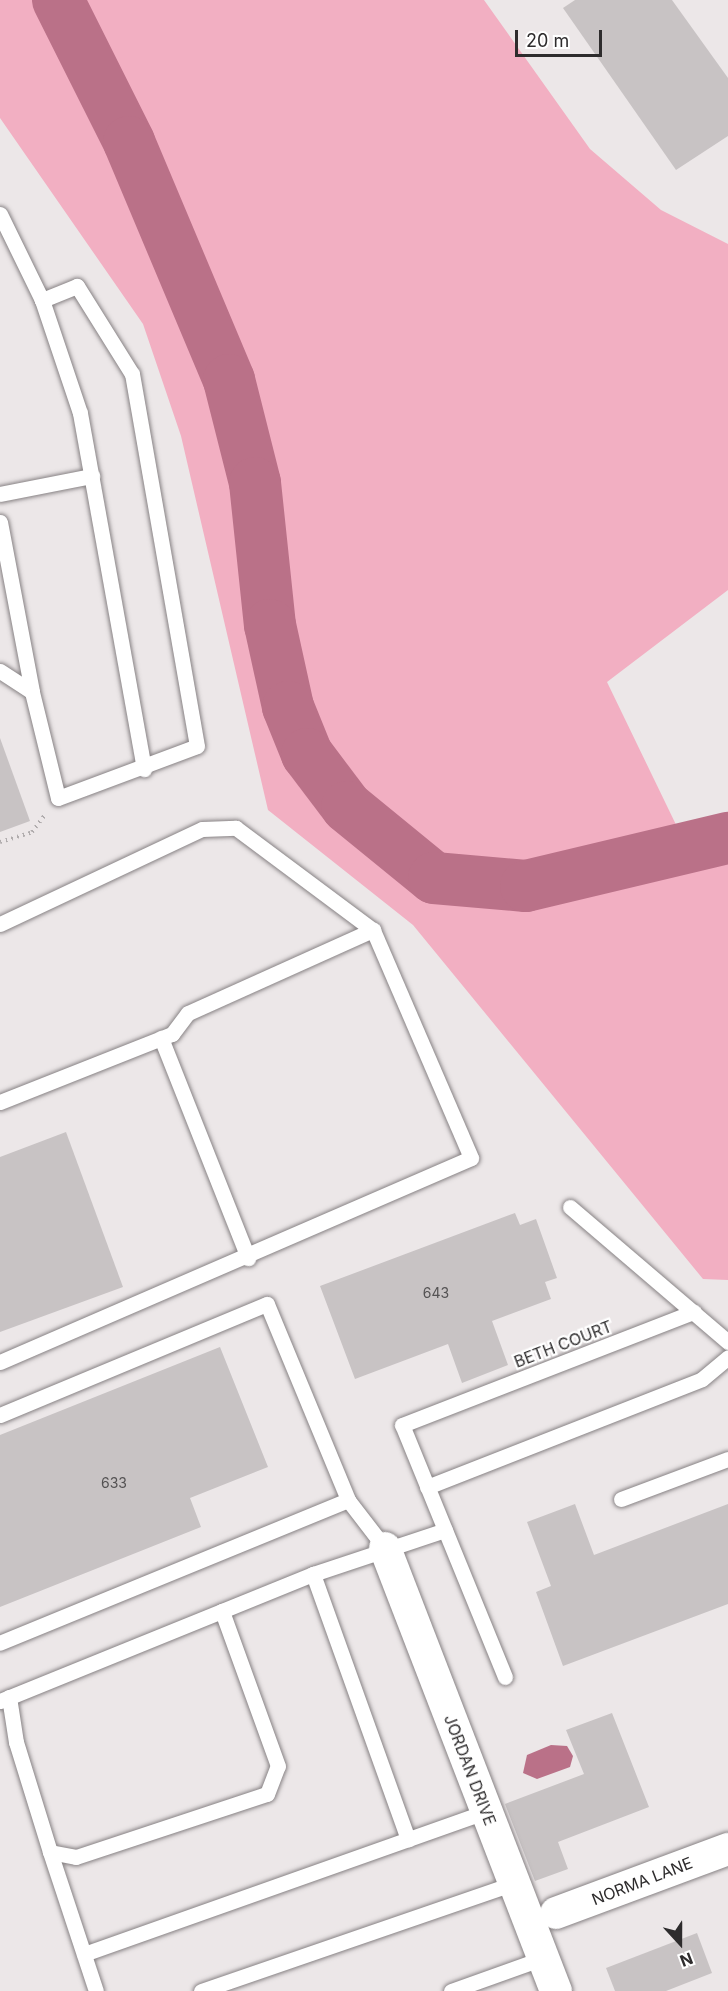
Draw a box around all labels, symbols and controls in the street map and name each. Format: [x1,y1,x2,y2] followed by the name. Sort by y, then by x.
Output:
[518,18,605,56] scale bar
[526,30,569,51] text: 20 m
[423,1285,449,1301] house number: 643
[511,1317,615,1371] street label: BETH COURT
[101,1475,127,1491] house number: 633
[440,1712,500,1828] street label: JORDAN DRIVE
[589,1853,695,1909] street label: NORMA LANE
[650,1913,710,1973] north arrow
[677,1948,696,1971] text: N

